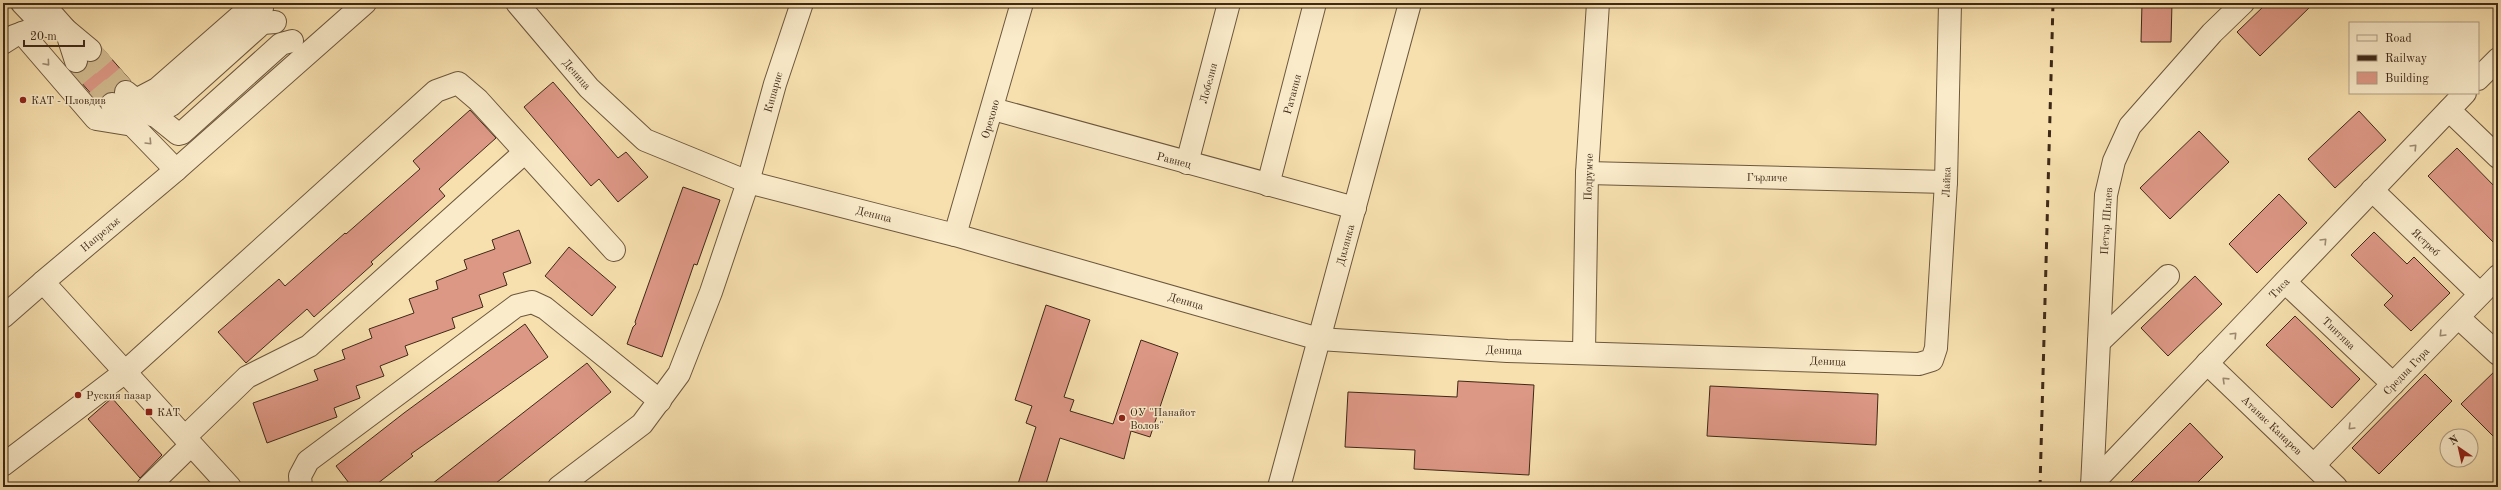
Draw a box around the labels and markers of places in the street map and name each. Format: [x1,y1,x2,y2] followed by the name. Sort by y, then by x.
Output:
[18,95,28,105] marker: КАТ - Пловдив
[31,96,106,107] place label: КАТ - Пловдив
[73,390,83,400] marker: Руския пазар
[86,391,151,402] place label: Руския пазар
[144,407,154,417] marker: КАТ
[157,408,180,419] place label: КАТ
[1130,408,1196,432] place label: ОУ "Панайот Волов"
[1117,413,1127,423] marker: ОУ "Панайот Волов"

